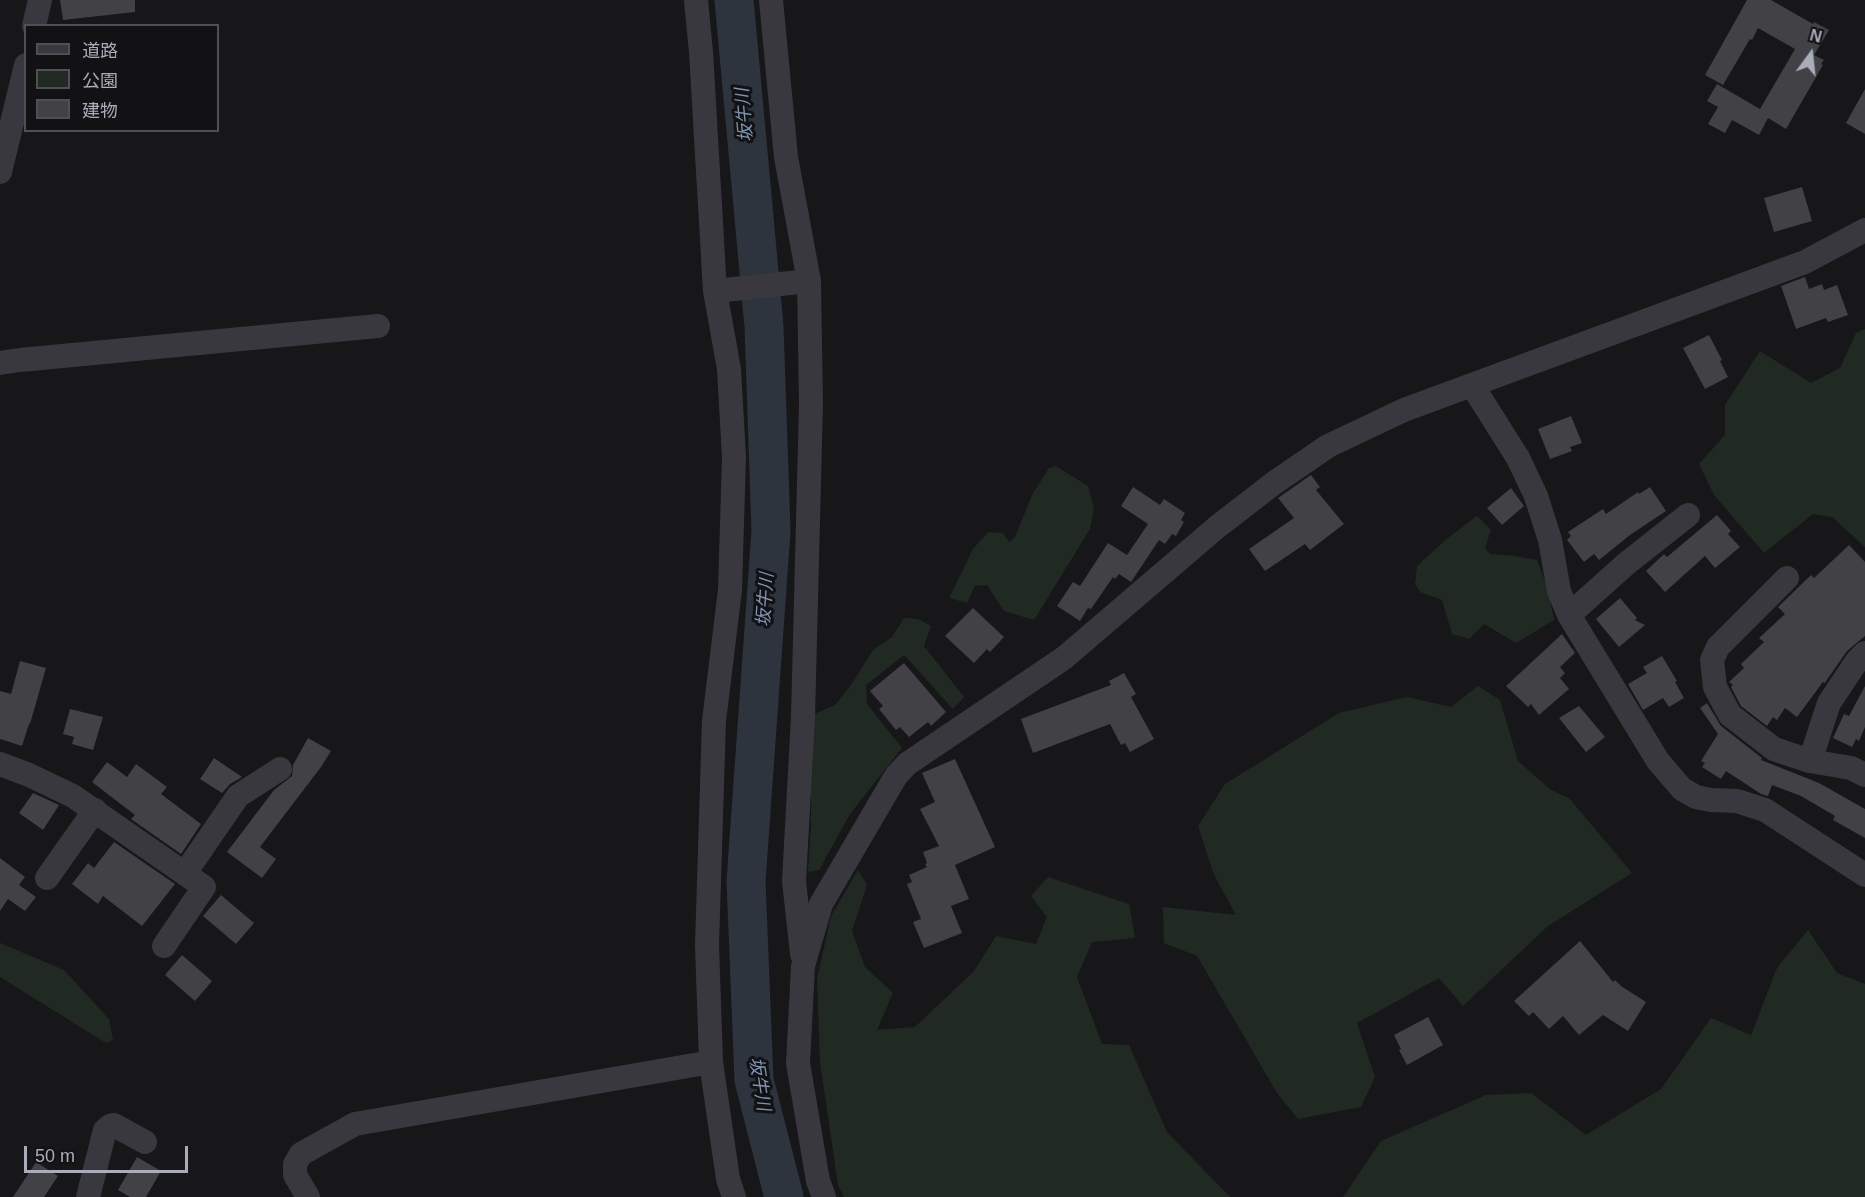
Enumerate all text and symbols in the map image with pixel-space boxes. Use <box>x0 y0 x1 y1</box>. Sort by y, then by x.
legend <box>24 24 219 132</box>
north arrow <box>1781 24 1841 84</box>
text: N <box>1808 26 1824 46</box>
text: 道路 <box>82 41 118 61</box>
text: 公園 <box>82 71 118 91</box>
water label: 坂牛川 <box>732 87 758 143</box>
text: 建物 <box>82 101 118 121</box>
water label: 坂牛川 <box>753 572 779 628</box>
water label: 坂牛川 <box>744 1056 774 1112</box>
scale bar <box>27 1134 190 1172</box>
text: 50 m <box>35 1146 75 1166</box>

